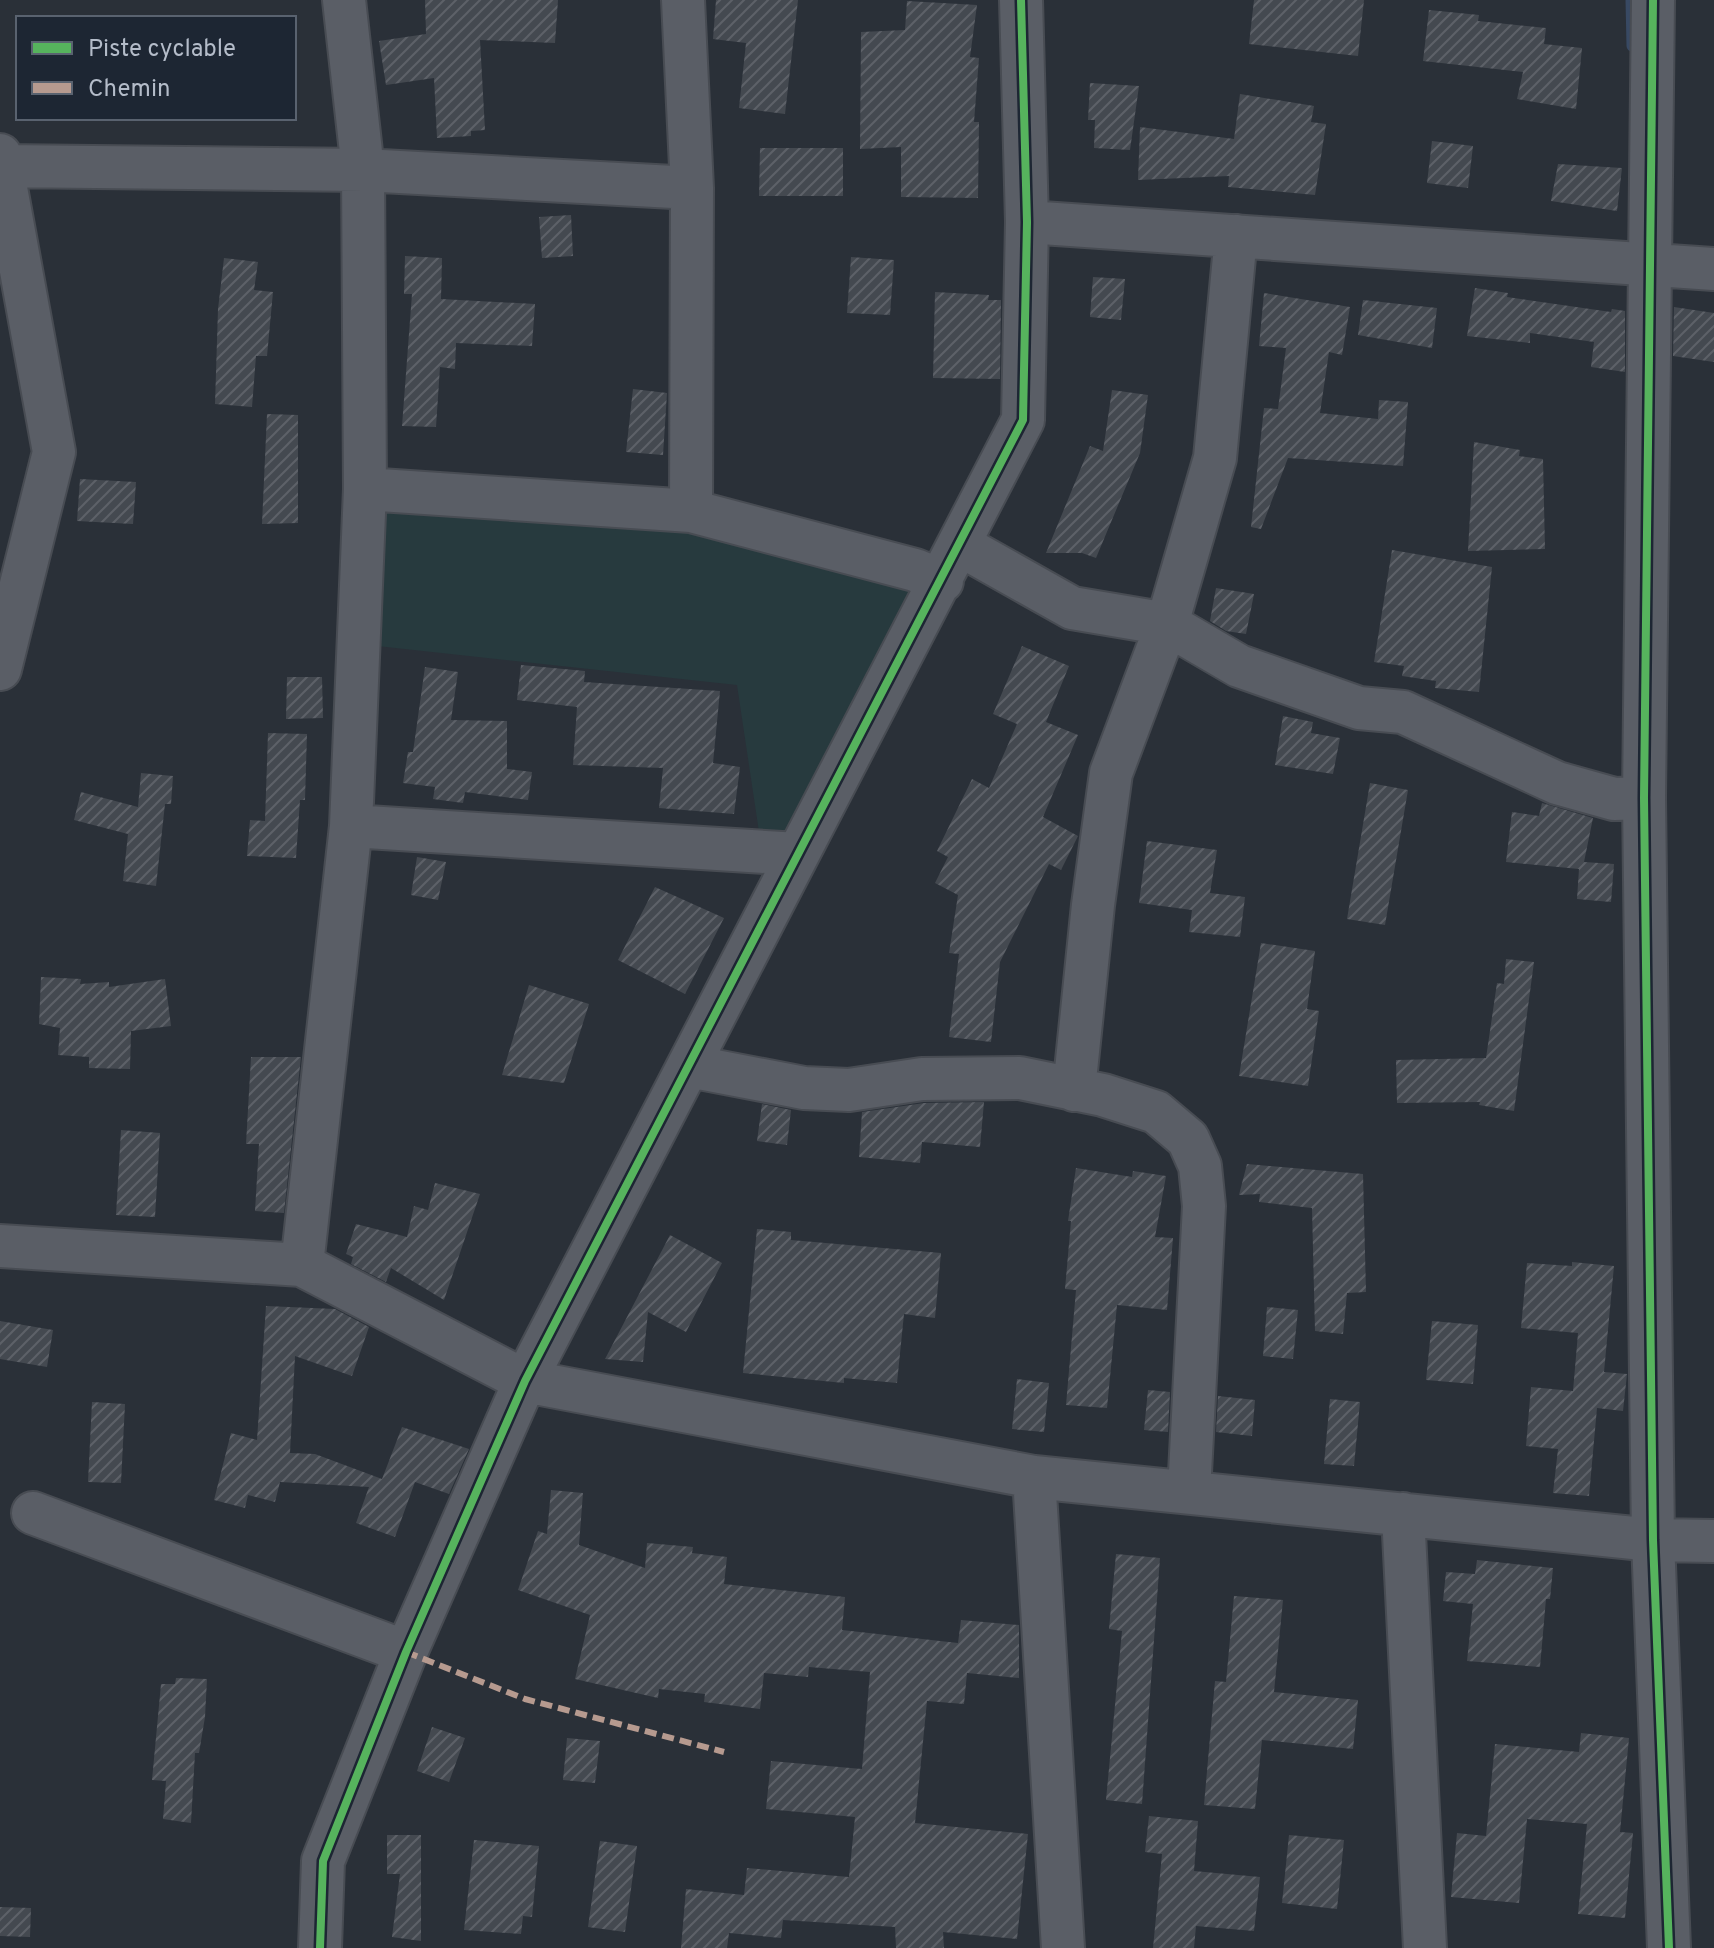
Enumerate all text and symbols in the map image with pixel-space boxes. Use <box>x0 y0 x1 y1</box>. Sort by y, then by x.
legend <box>16 16 296 120</box>
text: Piste cyclable <box>88 35 236 65</box>
text: Chemin <box>88 75 171 105</box>

